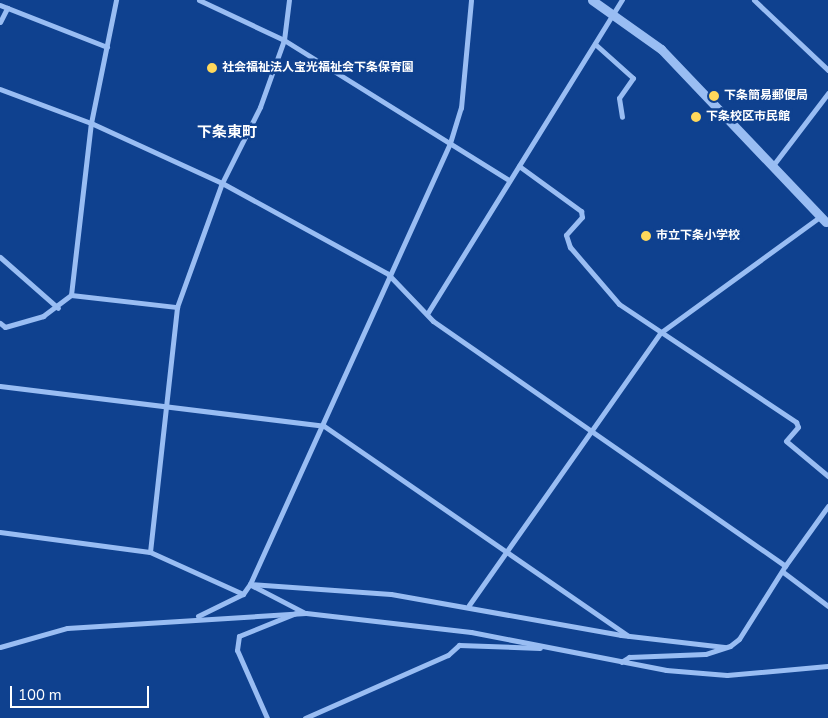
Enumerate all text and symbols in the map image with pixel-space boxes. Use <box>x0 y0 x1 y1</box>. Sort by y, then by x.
place label: 社会福祉法人宝光福祉会下条保育園 <box>222 61 414 75</box>
marker: 社会福祉法人宝光福祉会下条保育園 <box>206 62 218 74</box>
place label: 下条簡易郵便局 <box>724 89 808 103</box>
marker: 下条簡易郵便局 <box>708 90 720 102</box>
place label: 下条校区市民館 <box>706 110 790 124</box>
marker: 下条校区市民館 <box>690 111 702 123</box>
district label: 下条東町 <box>197 124 257 142</box>
place label: 市立下条小学校 <box>656 229 740 243</box>
marker: 市立下条小学校 <box>640 230 652 242</box>
scale bar <box>12 676 151 708</box>
text: 100 m <box>18 685 62 705</box>

